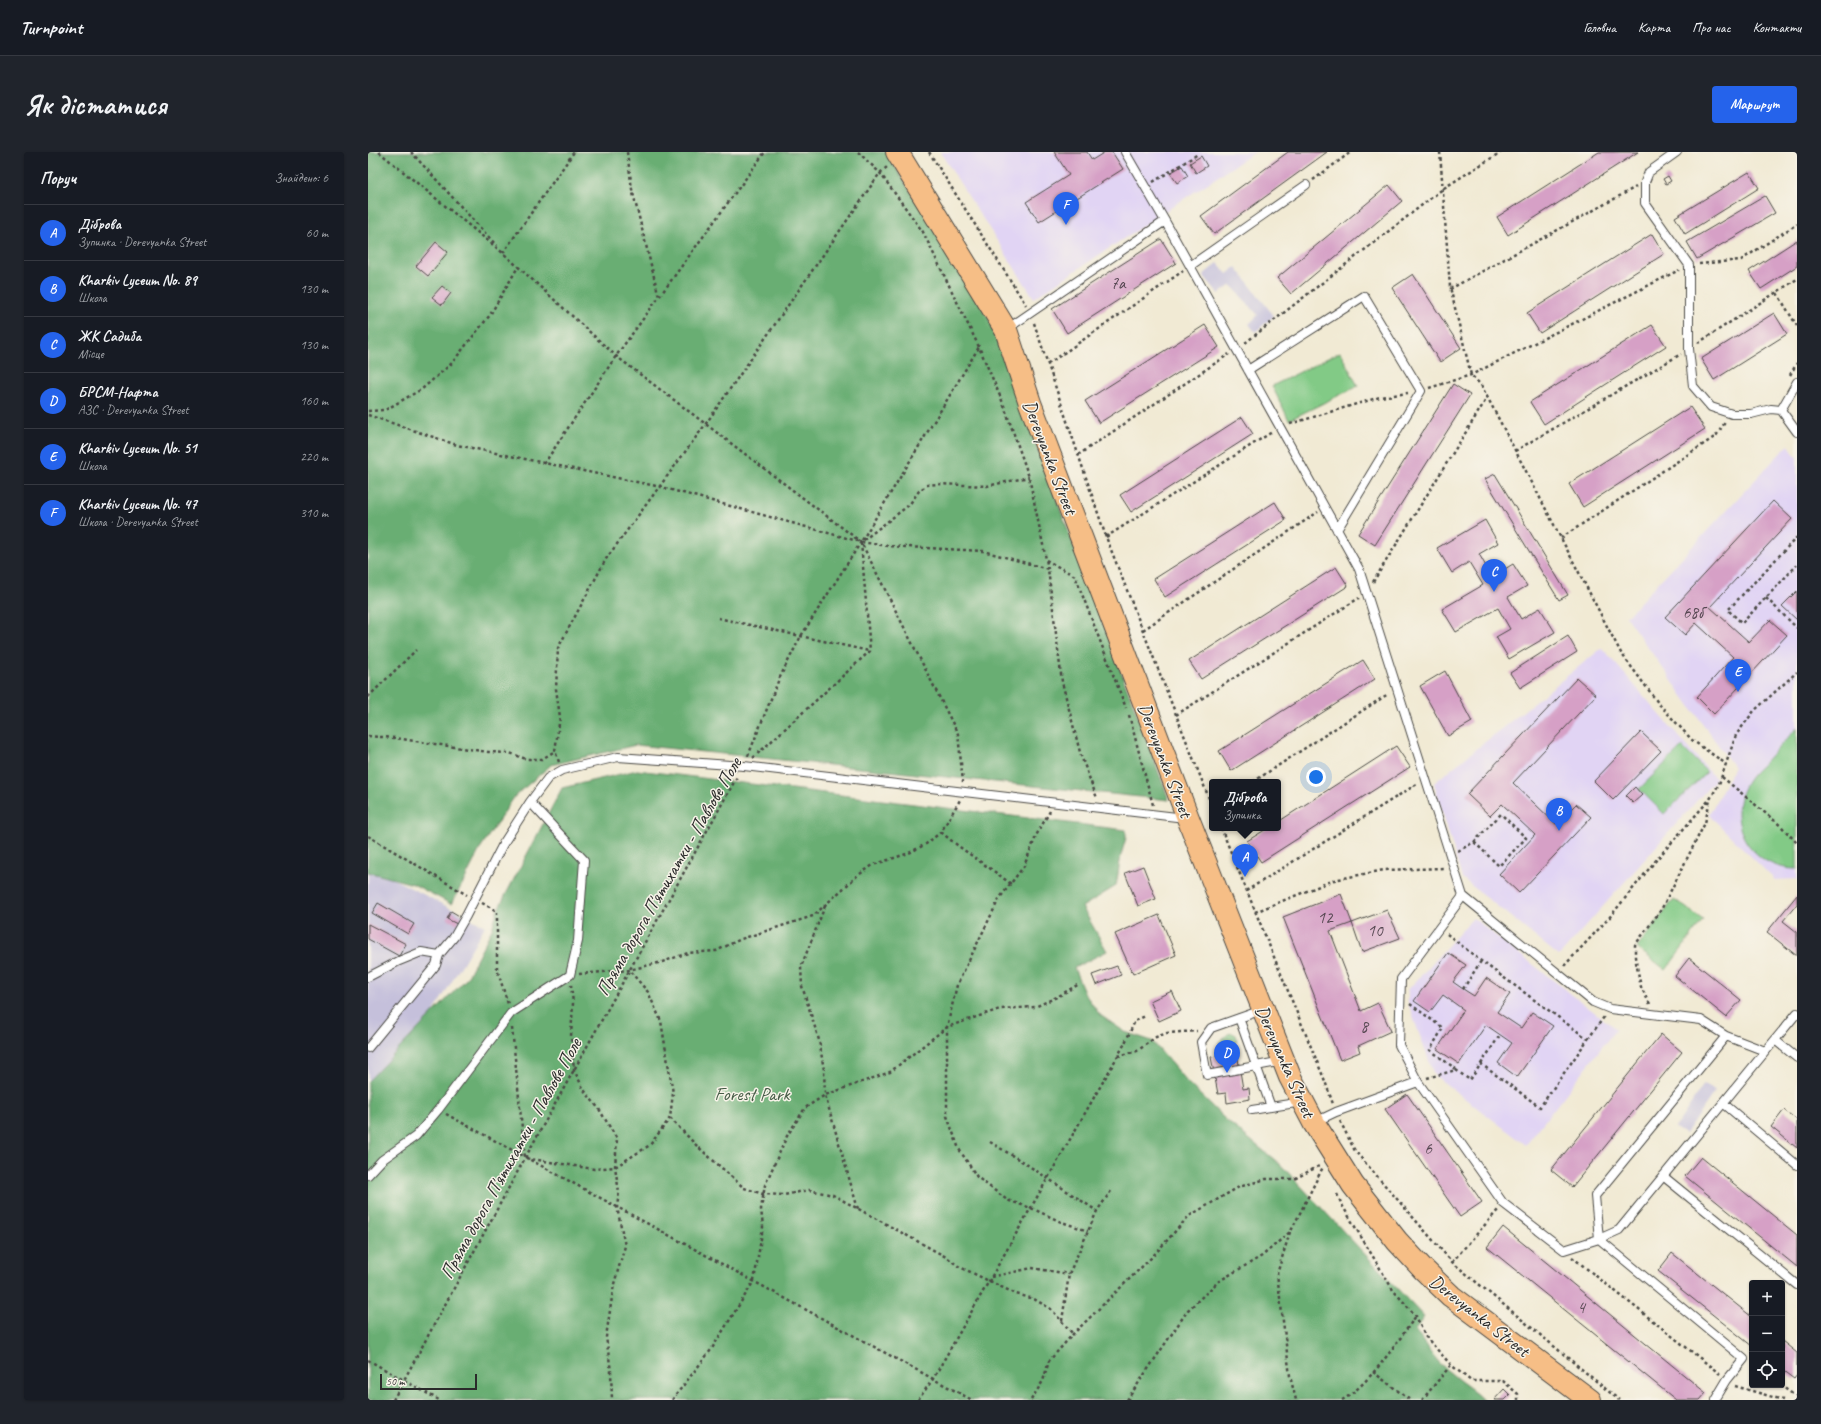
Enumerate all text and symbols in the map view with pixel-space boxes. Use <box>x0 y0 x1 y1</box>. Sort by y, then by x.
text: Turnpoint <box>20 16 82 40</box>
text: Головна <box>1583 19 1616 36</box>
text: Карта <box>1638 19 1670 36</box>
text: Про нас <box>1692 19 1731 36</box>
text: Контакти <box>1753 19 1801 36</box>
button: Маршрут <box>1712 86 1797 123</box>
text: Як дістатися <box>24 87 167 122</box>
text: Поруч <box>40 168 76 189</box>
text: Знайдено: 6 <box>274 170 328 186</box>
pin: F <box>1053 192 1079 225</box>
text: Діброва <box>78 215 121 234</box>
text: A <box>50 225 56 241</box>
text: 60 m <box>306 225 328 241</box>
text: Зупинка · Derevyanka Street <box>78 234 206 250</box>
text: Kharkiv Lyceum No. 89 <box>78 271 197 290</box>
house number: 7а <box>1110 273 1127 294</box>
text: B <box>50 281 56 297</box>
text: 130 m <box>300 281 328 297</box>
text: Школа <box>78 290 107 306</box>
text: ЖК Садиба <box>78 327 141 346</box>
text: C <box>50 337 56 353</box>
text: 130 m <box>300 337 328 353</box>
text: Місце <box>78 346 104 362</box>
text: БРСМ-Нафта <box>78 383 158 402</box>
text: D <box>49 393 57 409</box>
text: 160 m <box>300 393 328 409</box>
street label: Derevyanka Street <box>1017 397 1083 519</box>
text: АЗС · Derevyanka Street <box>78 402 189 418</box>
text: Kharkiv Lyceum No. 51 <box>78 439 197 458</box>
text: E <box>50 449 56 465</box>
text: 220 m <box>300 449 328 465</box>
text: Школа <box>78 458 107 474</box>
text: Kharkiv Lyceum No. 47 <box>78 495 197 514</box>
text: F <box>50 505 56 521</box>
text: 310 m <box>300 505 328 521</box>
text: Школа · Derevyanka Street <box>78 514 198 530</box>
pin: C <box>1481 559 1507 592</box>
house number: 68б <box>1683 602 1708 623</box>
pin: E <box>1725 659 1751 692</box>
street label: Derevyanka Street <box>1132 700 1198 822</box>
street label: Пряма дорога П'ятихатки - Павлове Поле <box>591 751 748 1000</box>
your location <box>1306 767 1326 787</box>
popup <box>1209 779 1281 831</box>
text: Діброва <box>1223 788 1267 807</box>
pin: B <box>1546 798 1572 831</box>
text: Зупинка <box>1223 807 1261 823</box>
pin: A <box>1232 844 1258 877</box>
house number: 12 <box>1317 907 1334 928</box>
house number: 10 <box>1367 920 1384 941</box>
street label: Derevyanka Street <box>1250 1002 1321 1123</box>
house number: 8 <box>1360 1016 1370 1037</box>
street label: Пряма дорога П'ятихатки - Павлове Поле <box>435 1032 588 1283</box>
pin: D <box>1214 1040 1240 1073</box>
park label: Forest Park <box>715 1082 791 1106</box>
house number: 6 <box>1424 1138 1433 1159</box>
street label: Derevyanka Street <box>1425 1269 1536 1363</box>
map controls <box>1749 1280 1785 1388</box>
button: + <box>1749 1280 1785 1316</box>
house number: 4 <box>1577 1297 1587 1318</box>
button: − <box>1749 1316 1785 1352</box>
button: locate <box>1749 1352 1785 1388</box>
scale bar <box>380 1372 477 1391</box>
text: 50 m <box>386 1374 405 1388</box>

